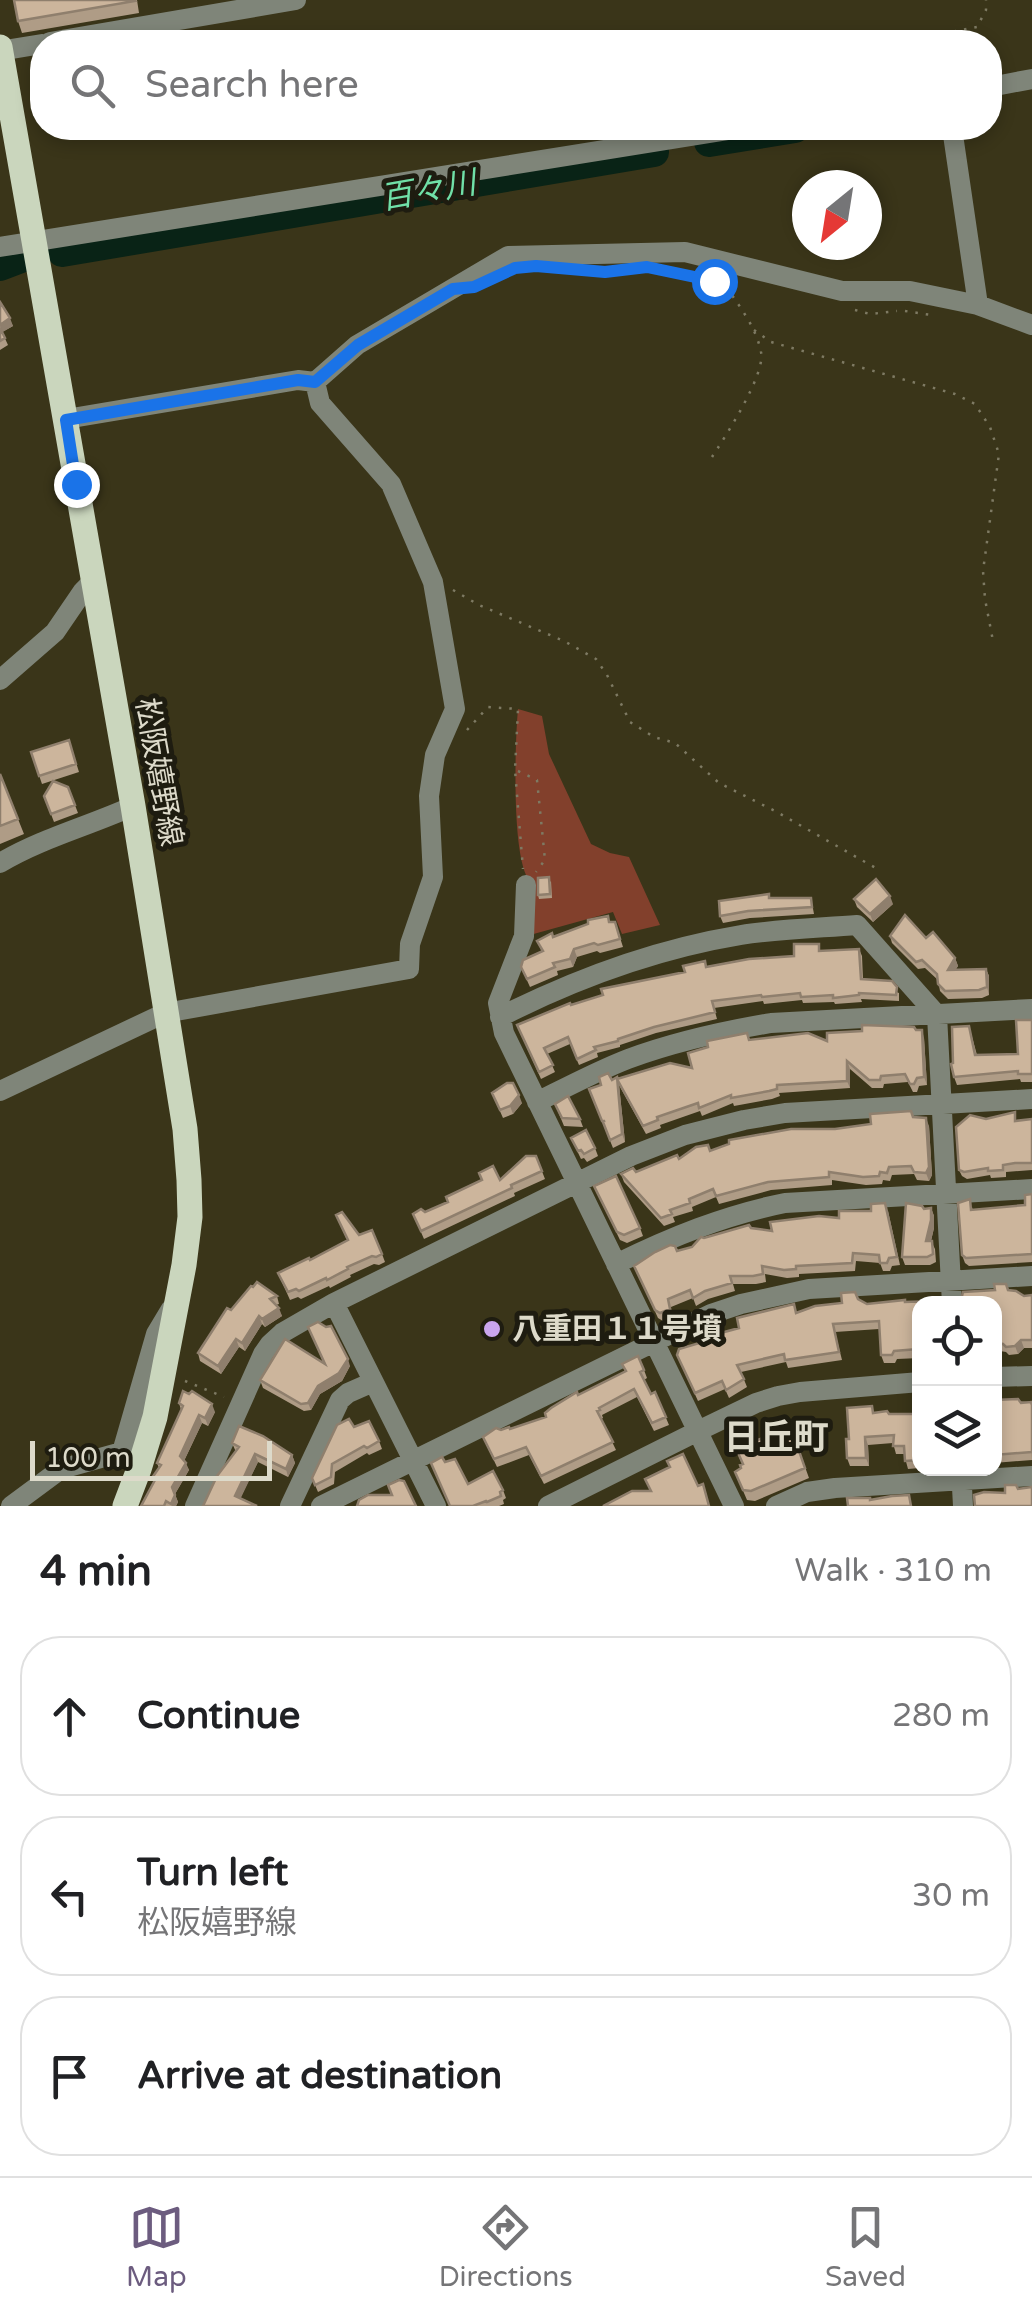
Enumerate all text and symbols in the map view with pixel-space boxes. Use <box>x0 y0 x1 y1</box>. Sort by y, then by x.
search box <box>30 30 1002 140</box>
icon: search <box>65 58 120 113</box>
text: Search here <box>145 62 359 108</box>
water label: 百々川 <box>378 163 482 218</box>
north arrow <box>792 170 882 260</box>
route start <box>692 259 738 305</box>
route end <box>54 462 100 508</box>
street label: 松阪嬉野線 <box>127 695 190 849</box>
map controls <box>912 1296 1002 1476</box>
button: locate <box>912 1296 1002 1386</box>
place label: 八重田１１号墳 <box>512 1311 722 1348</box>
marker: 八重田１１号墳 <box>481 1318 503 1340</box>
button: layers <box>912 1386 1002 1476</box>
district label: 日丘町 <box>723 1417 829 1459</box>
scale bar <box>30 1436 272 1480</box>
text: 100 m <box>45 1441 131 1475</box>
text: 4 min <box>40 1546 152 1597</box>
text: Walk · 310 m <box>795 1552 992 1590</box>
icon: ahead <box>42 1689 97 1744</box>
text: Continue <box>137 1693 300 1739</box>
text: 280 m <box>892 1697 990 1735</box>
text: Turn left <box>137 1850 288 1896</box>
icon: left <box>42 1869 97 1924</box>
text: 30 m <box>912 1877 990 1915</box>
text: 松阪嬉野線 <box>137 1904 297 1942</box>
icon: arrive <box>42 2049 97 2104</box>
text: Arrive at destination <box>137 2053 502 2099</box>
tab: Map <box>126 2200 187 2294</box>
tab: Directions <box>439 2200 573 2294</box>
tab: Saved <box>825 2200 906 2294</box>

